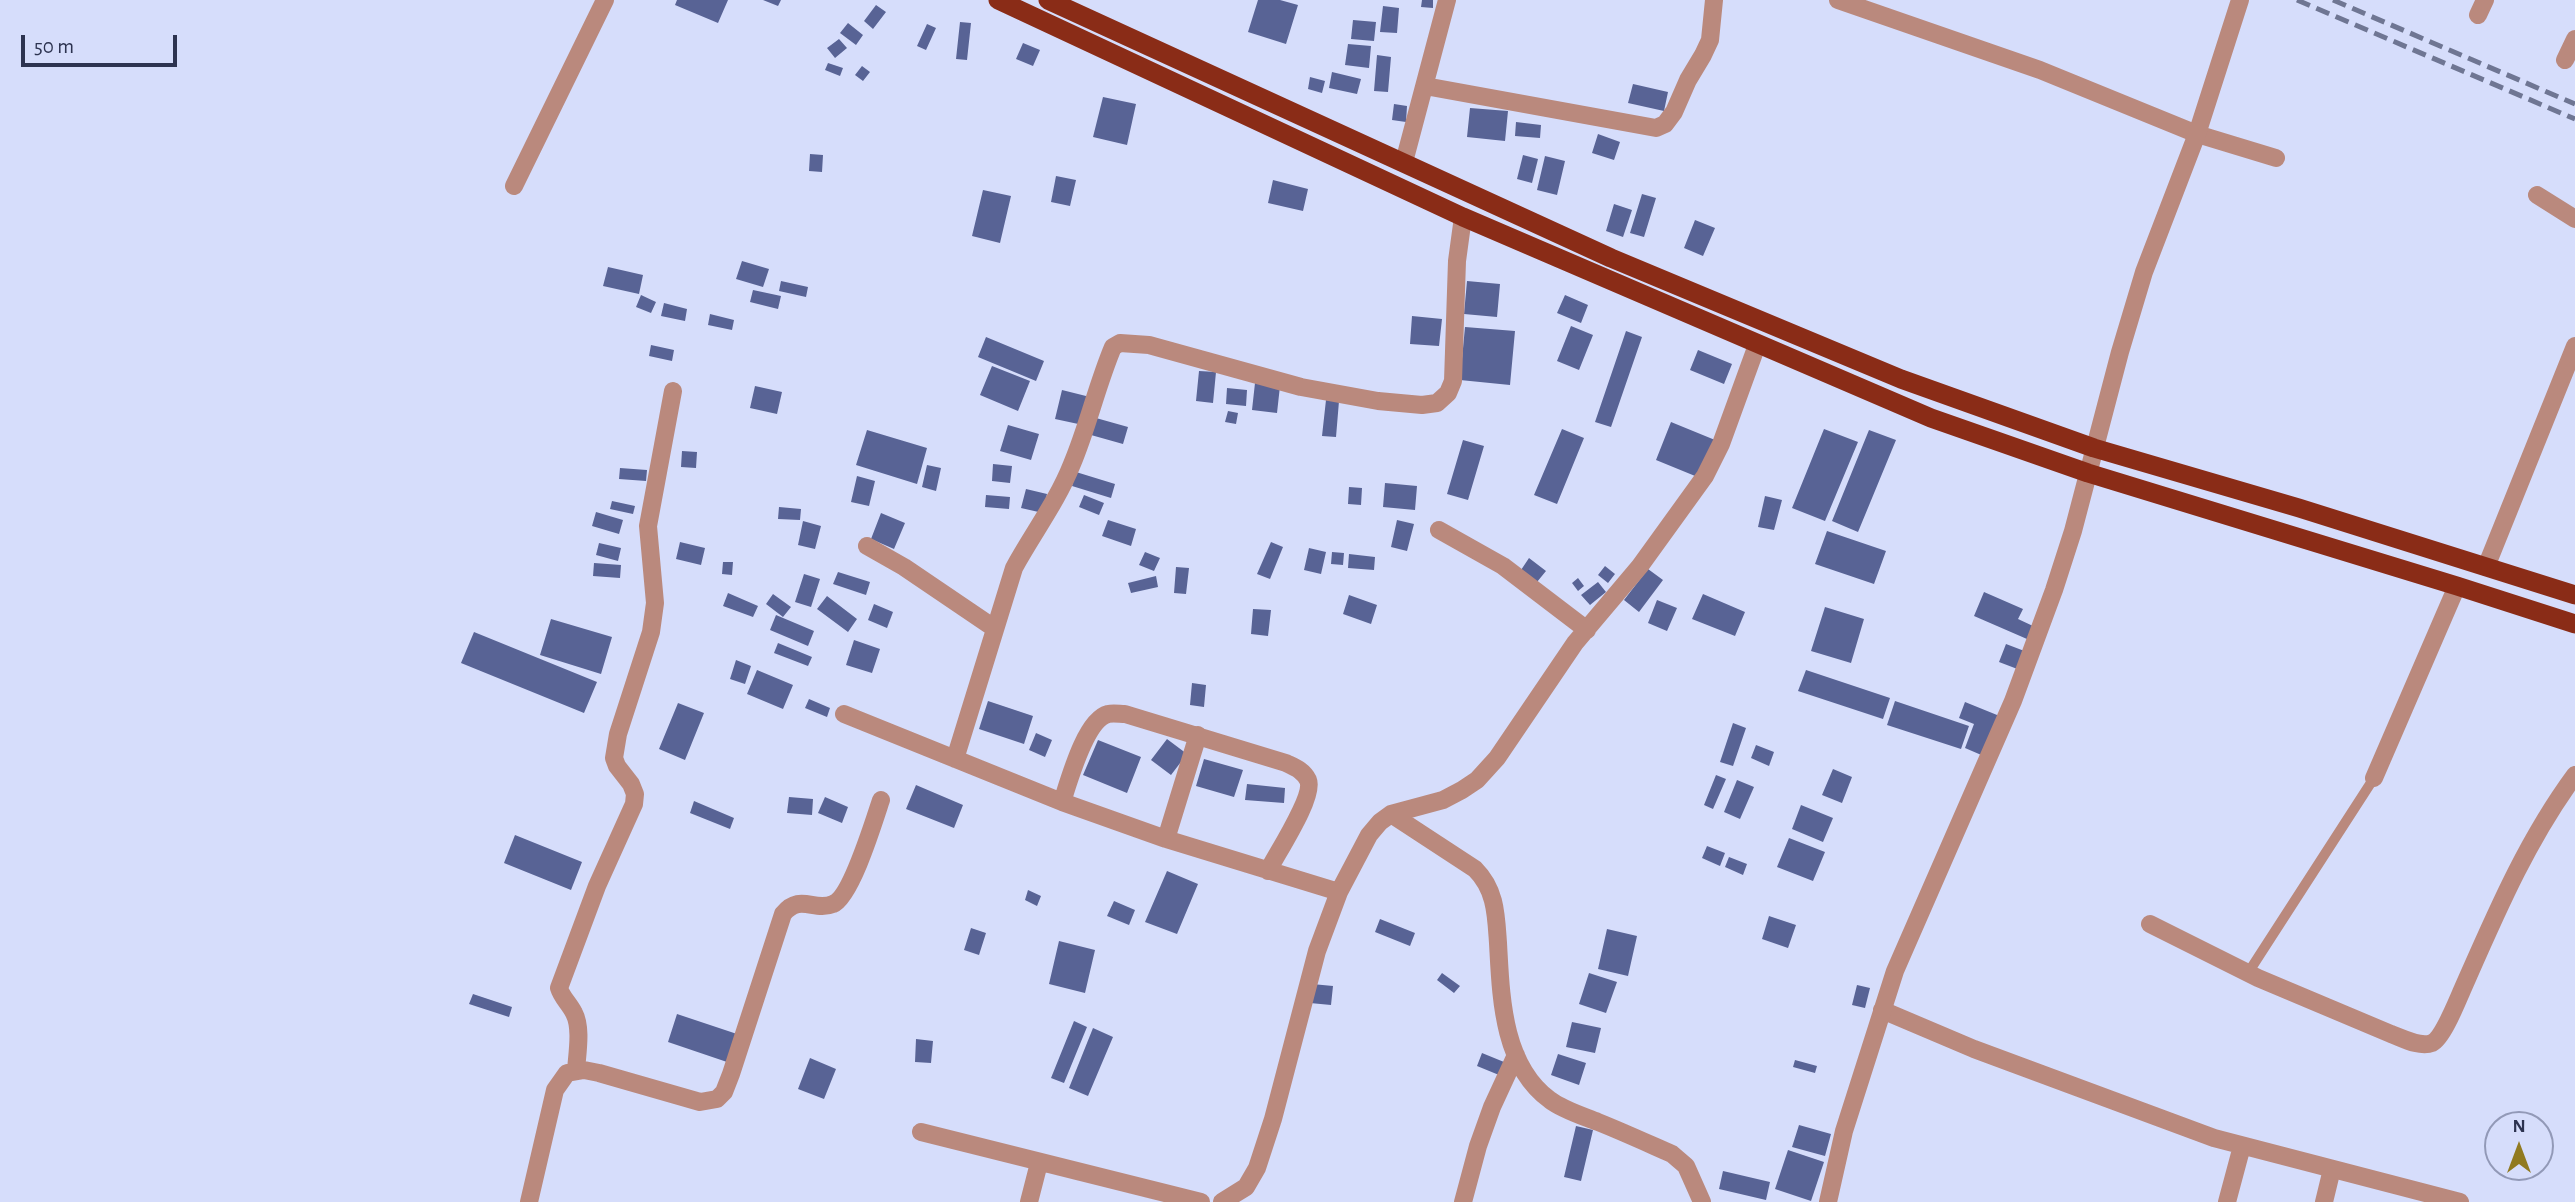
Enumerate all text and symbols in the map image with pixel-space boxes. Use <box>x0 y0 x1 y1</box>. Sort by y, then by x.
scale bar <box>24 21 180 65</box>
text: 50 m <box>34 36 74 57</box>
north arrow <box>2484 1111 2554 1181</box>
text: N <box>2512 1117 2526 1136</box>

